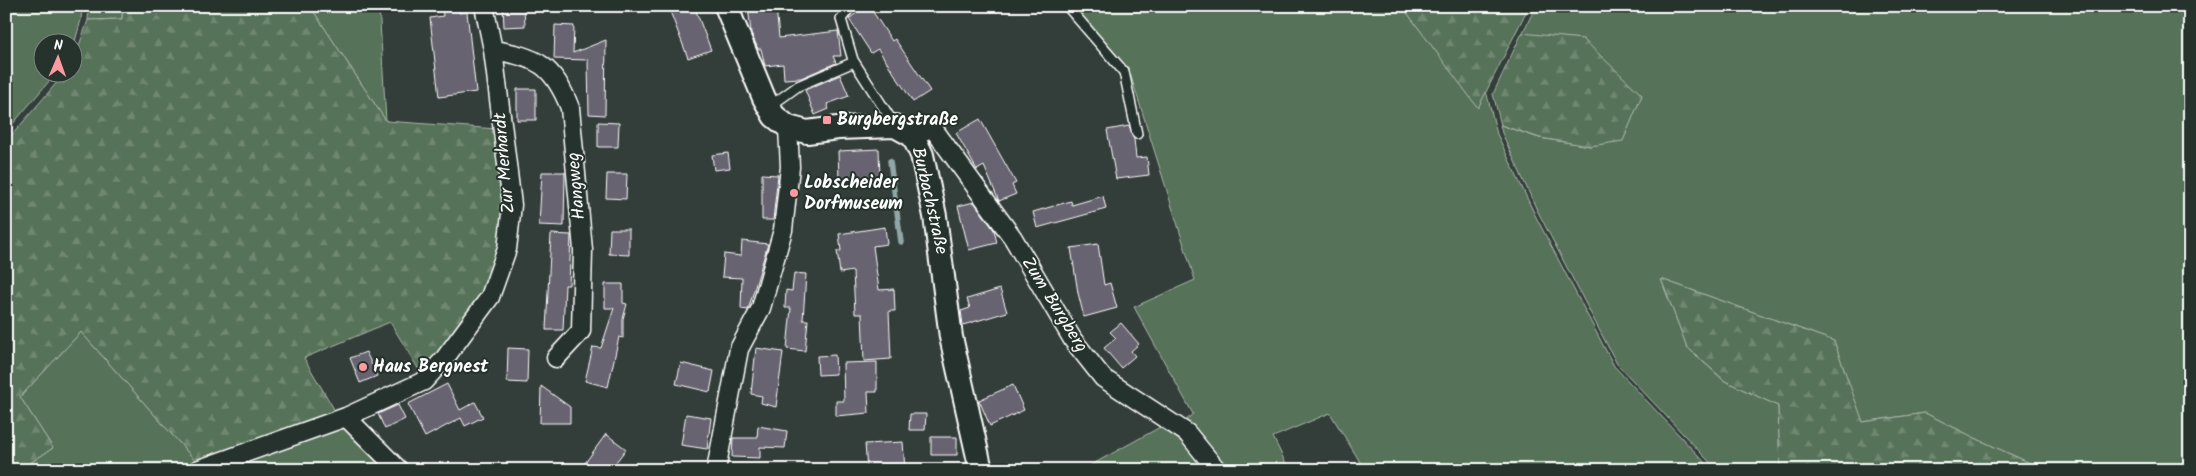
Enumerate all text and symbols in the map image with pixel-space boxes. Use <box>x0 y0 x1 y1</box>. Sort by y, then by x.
north arrow <box>32 32 82 82</box>
text: N <box>54 35 63 57</box>
place label: Burgbergstraße <box>837 106 958 135</box>
street label: Zur Merhardt <box>486 110 524 215</box>
marker: Burgbergstraße <box>821 114 833 126</box>
street label: Burbachstraße <box>903 144 955 258</box>
street label: Hangweg <box>560 151 594 221</box>
place label: Lobscheider Dorfmuseum <box>804 169 903 219</box>
marker: Lobscheider Dorfmuseum <box>788 187 800 199</box>
street label: Zum Burgberg <box>1013 251 1095 359</box>
place label: Haus Bergnest <box>373 353 489 382</box>
marker: Haus Bergnest <box>357 361 369 373</box>

